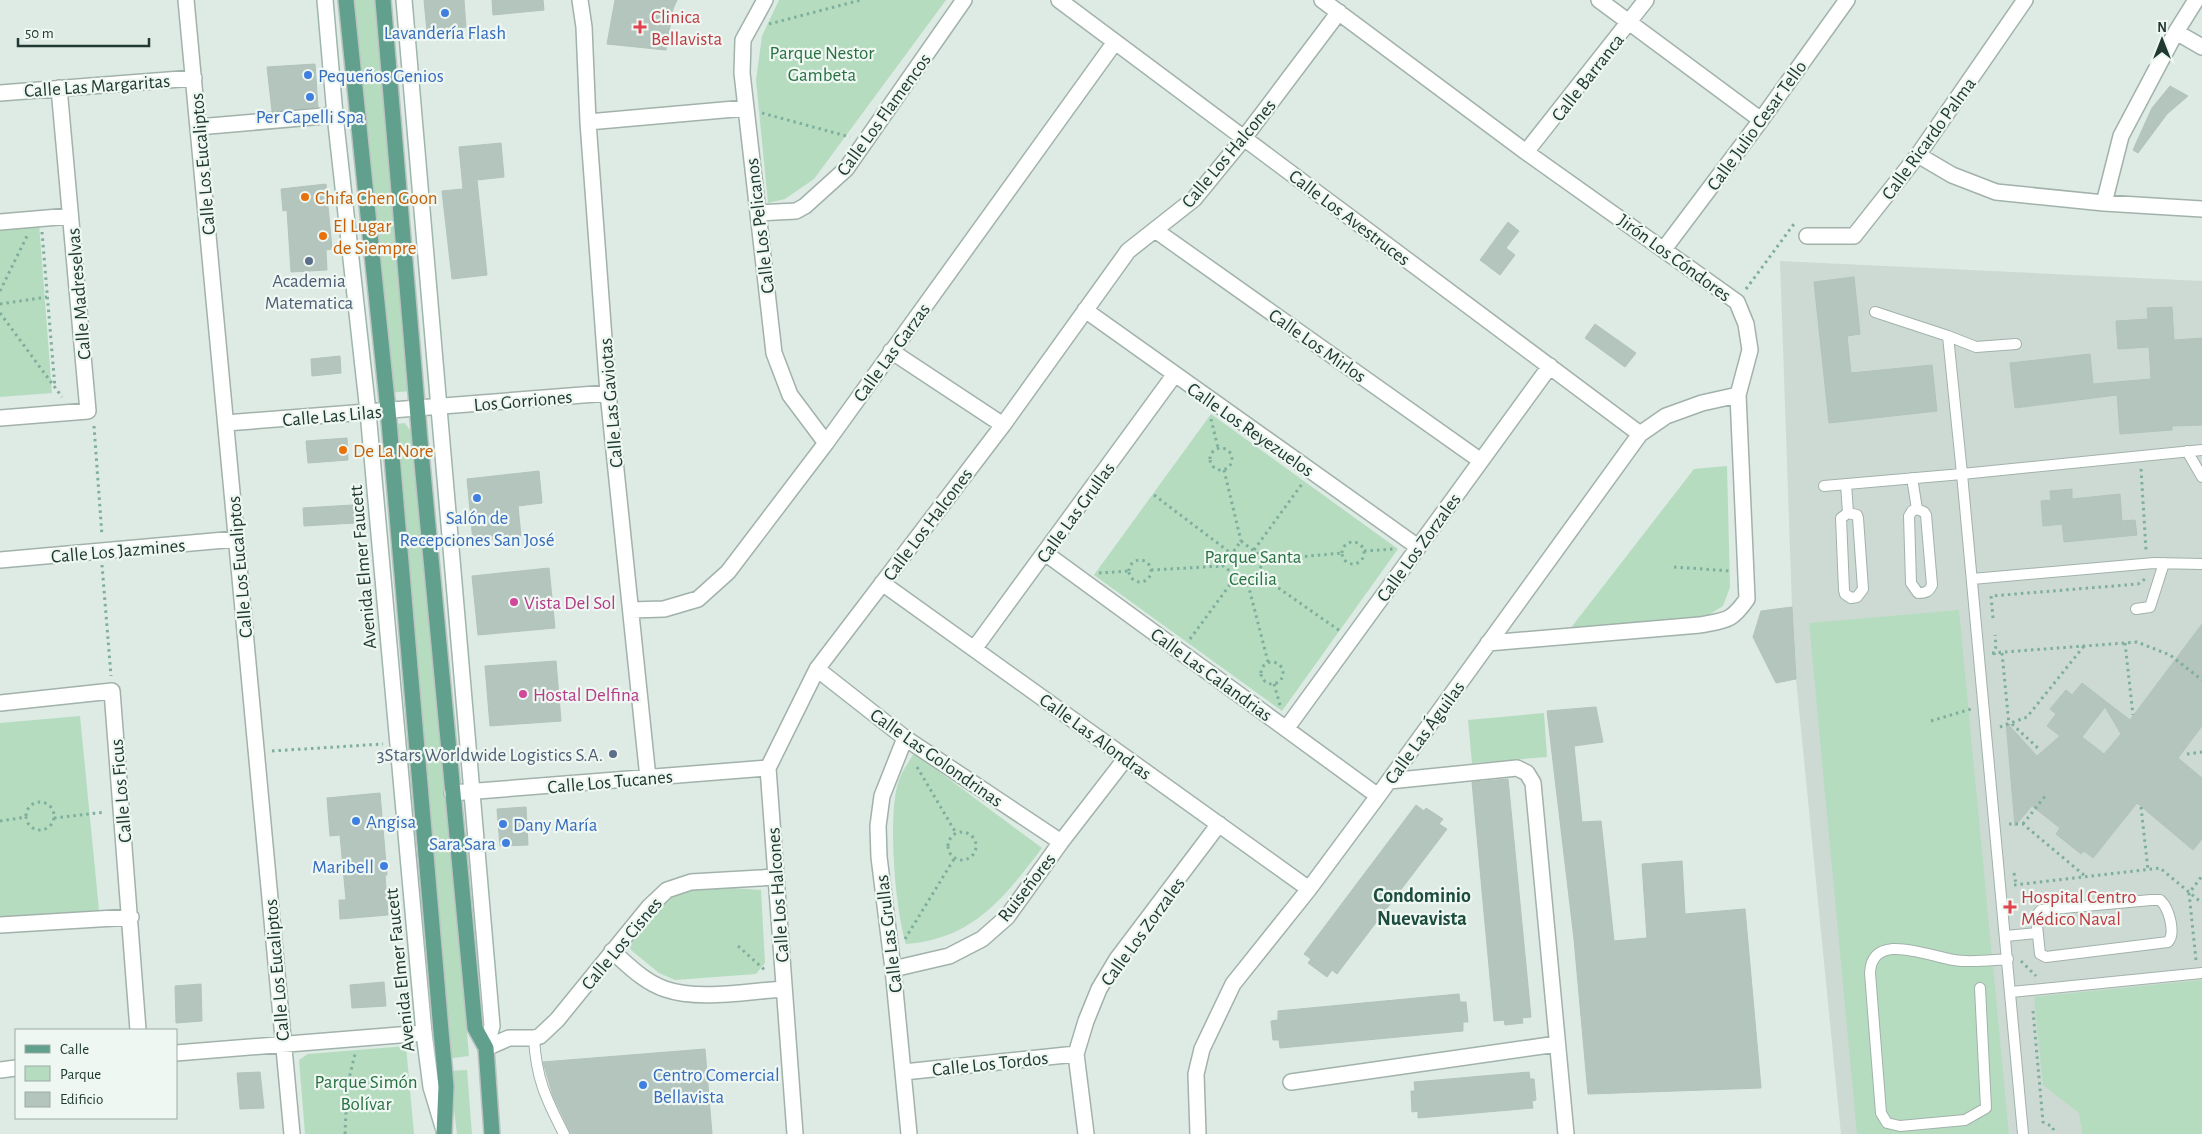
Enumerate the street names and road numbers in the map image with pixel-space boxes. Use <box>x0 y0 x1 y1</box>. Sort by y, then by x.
street label: Calle Barranca <box>1548 30 1628 125</box>
street label: Calle Los Flamencos <box>834 50 935 180</box>
street label: Calle Julio Cesar Tello <box>1704 57 1811 194</box>
street label: Calle Las Margaritas <box>23 72 171 101</box>
street label: Calle Ricardo Palma <box>1879 74 1980 204</box>
street label: Calle Los Eucaliptos <box>188 92 219 236</box>
street label: Calle Los Halcones <box>1178 96 1280 212</box>
street label: Calle Los Pelicanos <box>743 157 778 295</box>
street label: Calle Los Avestruces <box>1285 167 1413 270</box>
street label: Jirón Los Cóndores <box>1614 211 1734 306</box>
street label: Calle Madreselvas <box>64 227 95 361</box>
street label: Calle Las Garzas <box>850 300 934 406</box>
street label: Calle Los Mirlos <box>1265 306 1369 387</box>
street label: Calle Las Gaviotas <box>596 337 627 469</box>
street label: Calle Los Reyezuelos <box>1183 380 1317 481</box>
street label: Los Gorriones <box>473 388 573 415</box>
street label: Calle Las Lilas <box>282 403 383 430</box>
street label: Calle Las Grullas <box>1034 459 1119 567</box>
street label: Calle Los Halcones <box>880 465 976 585</box>
street label: Avenida Elmer Faucett <box>347 484 380 650</box>
street label: Calle Los Zorzales <box>1374 490 1465 606</box>
street label: Calle Los Eucaliptos <box>225 495 256 639</box>
street label: Calle Los Jazmines <box>50 536 186 567</box>
street label: Calle Las Calandrias <box>1147 625 1275 725</box>
street label: Calle Las Águilas <box>1380 677 1469 788</box>
street label: Calle Las Alondras <box>1036 690 1155 784</box>
street label: Calle Las Golondrinas <box>866 705 1006 811</box>
street label: Calle Los Ficus <box>108 738 135 843</box>
street label: Calle Los Tucanes <box>547 768 674 797</box>
street label: Calle Los Halcones <box>764 827 793 963</box>
street label: Ruiseñores <box>995 850 1060 926</box>
street label: Calle Las Grullas <box>873 874 906 994</box>
street label: Calle Los Zorzales <box>1098 874 1189 990</box>
street label: Avenida Elmer Faucett <box>382 887 419 1053</box>
street label: Calle Los Cisnes <box>578 894 666 994</box>
street label: Calle Los Eucaliptos <box>262 898 293 1042</box>
street label: Calle Los Tordos <box>931 1049 1049 1080</box>

